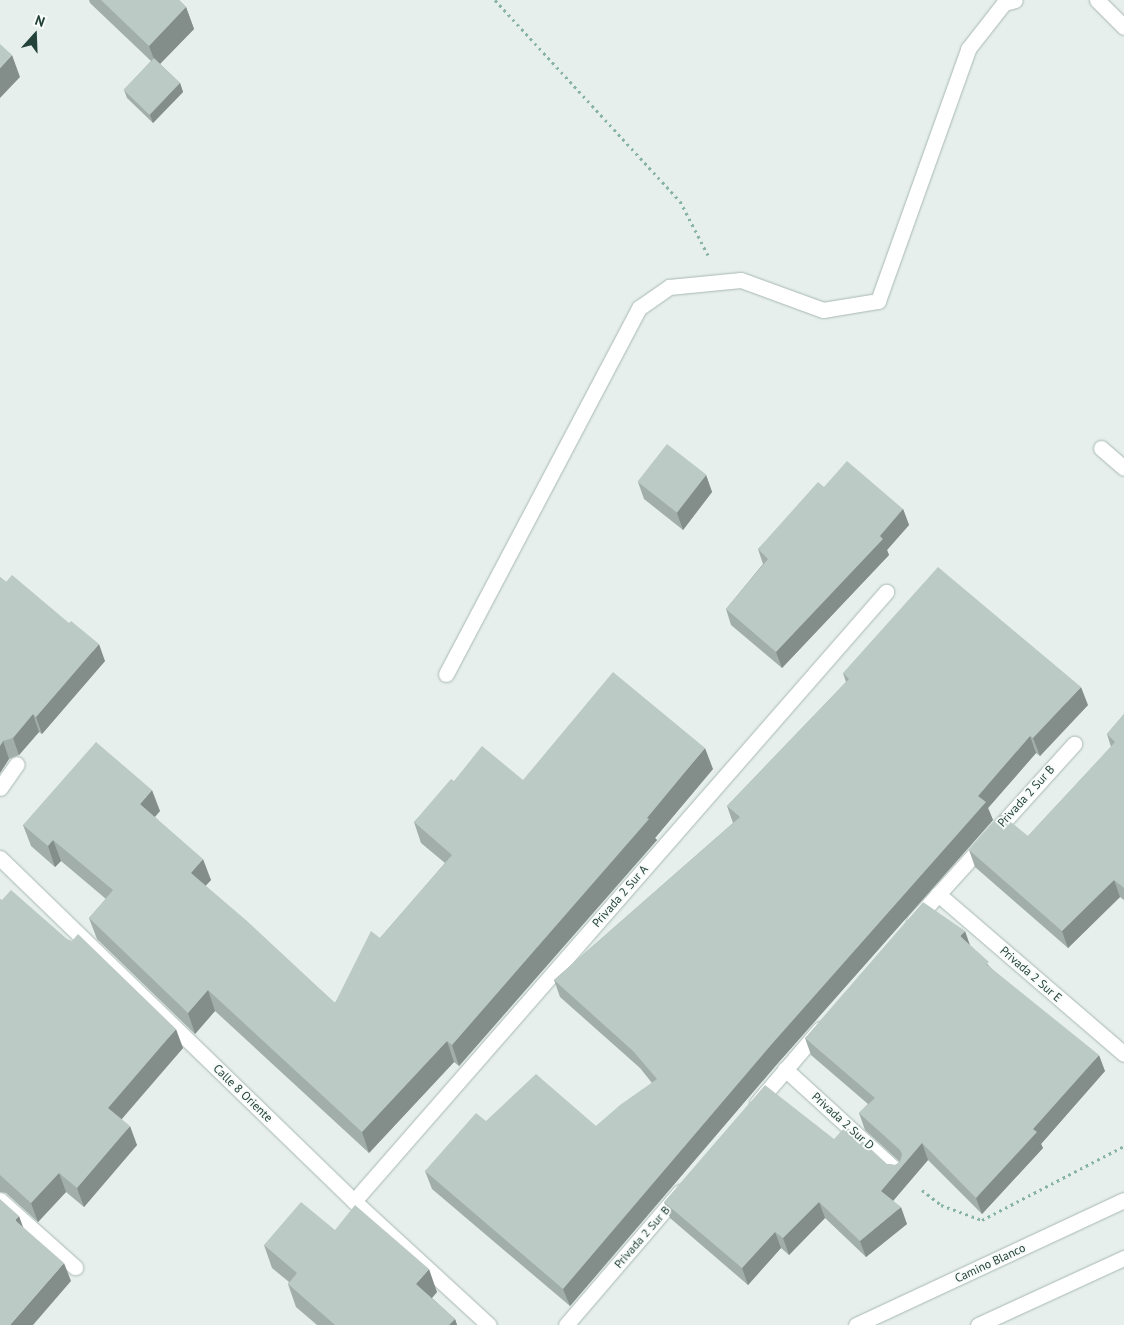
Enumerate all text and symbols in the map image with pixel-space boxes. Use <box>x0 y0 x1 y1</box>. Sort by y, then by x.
north arrow <box>10 10 60 60</box>
text: N <box>33 11 48 31</box>
street label: Privada 2 Sur B <box>995 762 1057 830</box>
street label: Privada 2 Sur A <box>589 862 651 930</box>
street label: Privada 2 Sur E <box>997 943 1065 1005</box>
street label: Calle 8 Oriente <box>210 1061 276 1125</box>
street label: Privada 2 Sur D <box>809 1089 877 1153</box>
street label: Privada 2 Sur B <box>611 1203 673 1271</box>
street label: Camino Blanco <box>952 1240 1028 1286</box>

